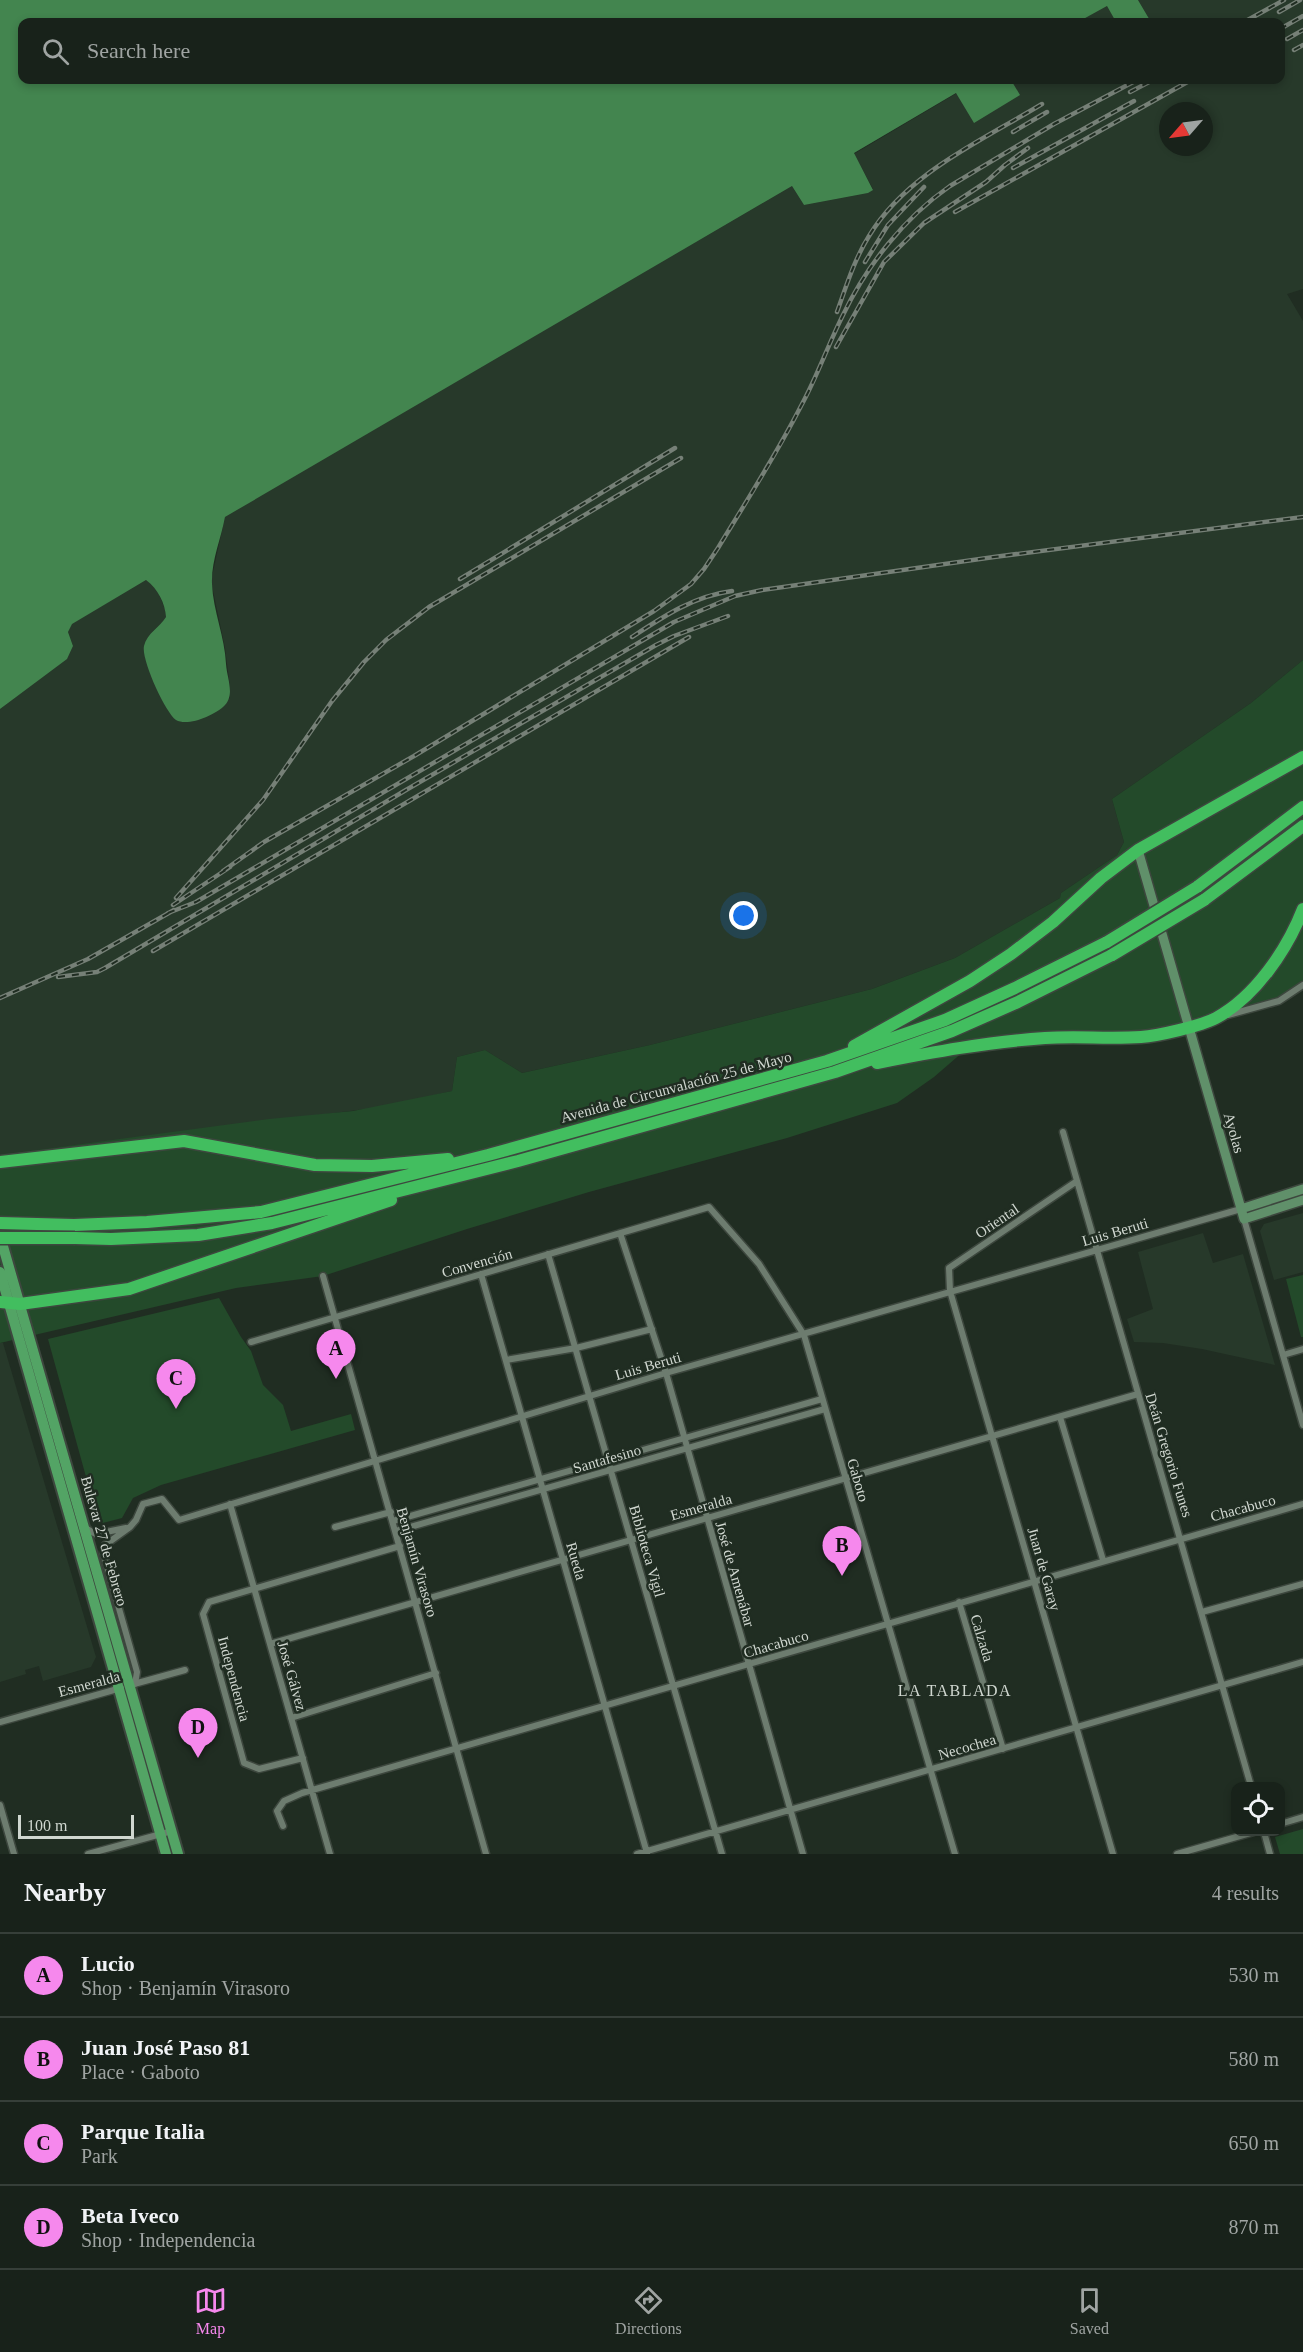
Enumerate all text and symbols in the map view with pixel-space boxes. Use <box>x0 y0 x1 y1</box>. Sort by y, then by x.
search box <box>18 18 1285 84</box>
icon: search <box>39 35 72 68</box>
text: Search here <box>87 38 190 63</box>
north arrow <box>1159 102 1213 156</box>
your location <box>729 901 758 930</box>
street label: Avenida de Circunvalación 25 de Mayo <box>559 1048 793 1126</box>
street label: Ayolas <box>1221 1111 1247 1155</box>
street label: Oriental <box>972 1201 1022 1241</box>
street label: Luis Beruti <box>1080 1215 1150 1249</box>
street label: Convención <box>440 1245 515 1281</box>
pin: A <box>316 1330 356 1379</box>
street label: Luis Beruti <box>613 1349 683 1383</box>
pin: C <box>156 1360 195 1409</box>
street label: Deán Gregorio Funes <box>1142 1391 1196 1519</box>
street label: Santafesino <box>571 1442 643 1476</box>
street label: Gaboto <box>844 1457 872 1503</box>
street label: Bulevar 27 de Febrero <box>78 1474 130 1608</box>
street label: Esmeralda <box>668 1490 734 1523</box>
street label: Chacabuco <box>1209 1492 1277 1524</box>
street label: Biblioteca Vigil <box>626 1503 668 1599</box>
street label: Benjamín Virasoro <box>394 1505 440 1619</box>
street label: José de Amenábar <box>712 1519 758 1629</box>
pin: B <box>822 1526 862 1576</box>
street label: Juan de Garay <box>1024 1526 1064 1613</box>
street label: Rueda <box>563 1540 589 1582</box>
street label: Calzada <box>967 1613 997 1664</box>
street label: Chacabuco <box>742 1627 810 1661</box>
street label: Independencia <box>215 1635 253 1724</box>
street label: José Gálvez <box>274 1639 310 1713</box>
street label: Esmeralda <box>56 1668 122 1700</box>
district label: LA TABLADA <box>898 1682 1012 1699</box>
pin: D <box>178 1708 218 1758</box>
street label: Necochea <box>936 1731 998 1763</box>
map controls <box>1231 1782 1285 1836</box>
button: locate <box>1231 1782 1285 1836</box>
scale bar <box>18 1812 134 1840</box>
text: 100 m <box>27 1817 67 1834</box>
text: Nearby <box>24 1878 106 1907</box>
text: 4 results <box>1212 1882 1279 1904</box>
text: Lucio <box>81 1951 135 1976</box>
text: A <box>36 1964 51 1986</box>
text: 530 m <box>1228 1964 1279 1986</box>
text: Shop · Benjamín Virasoro <box>81 1977 290 1999</box>
text: Juan José Paso 81 <box>81 2035 250 2060</box>
text: B <box>37 2048 50 2070</box>
text: 580 m <box>1228 2048 1279 2070</box>
text: Place · Gaboto <box>81 2061 200 2083</box>
text: Parque Italia <box>81 2119 205 2144</box>
text: C <box>36 2132 51 2154</box>
text: 650 m <box>1228 2132 1279 2154</box>
text: Park <box>81 2145 118 2167</box>
text: Beta Iveco <box>81 2203 179 2228</box>
text: D <box>36 2216 51 2238</box>
text: 870 m <box>1228 2216 1279 2238</box>
text: Shop · Independencia <box>81 2229 255 2251</box>
tab: Map <box>194 2284 227 2338</box>
tab: Directions <box>615 2284 682 2338</box>
tab: Saved <box>1070 2284 1109 2338</box>

